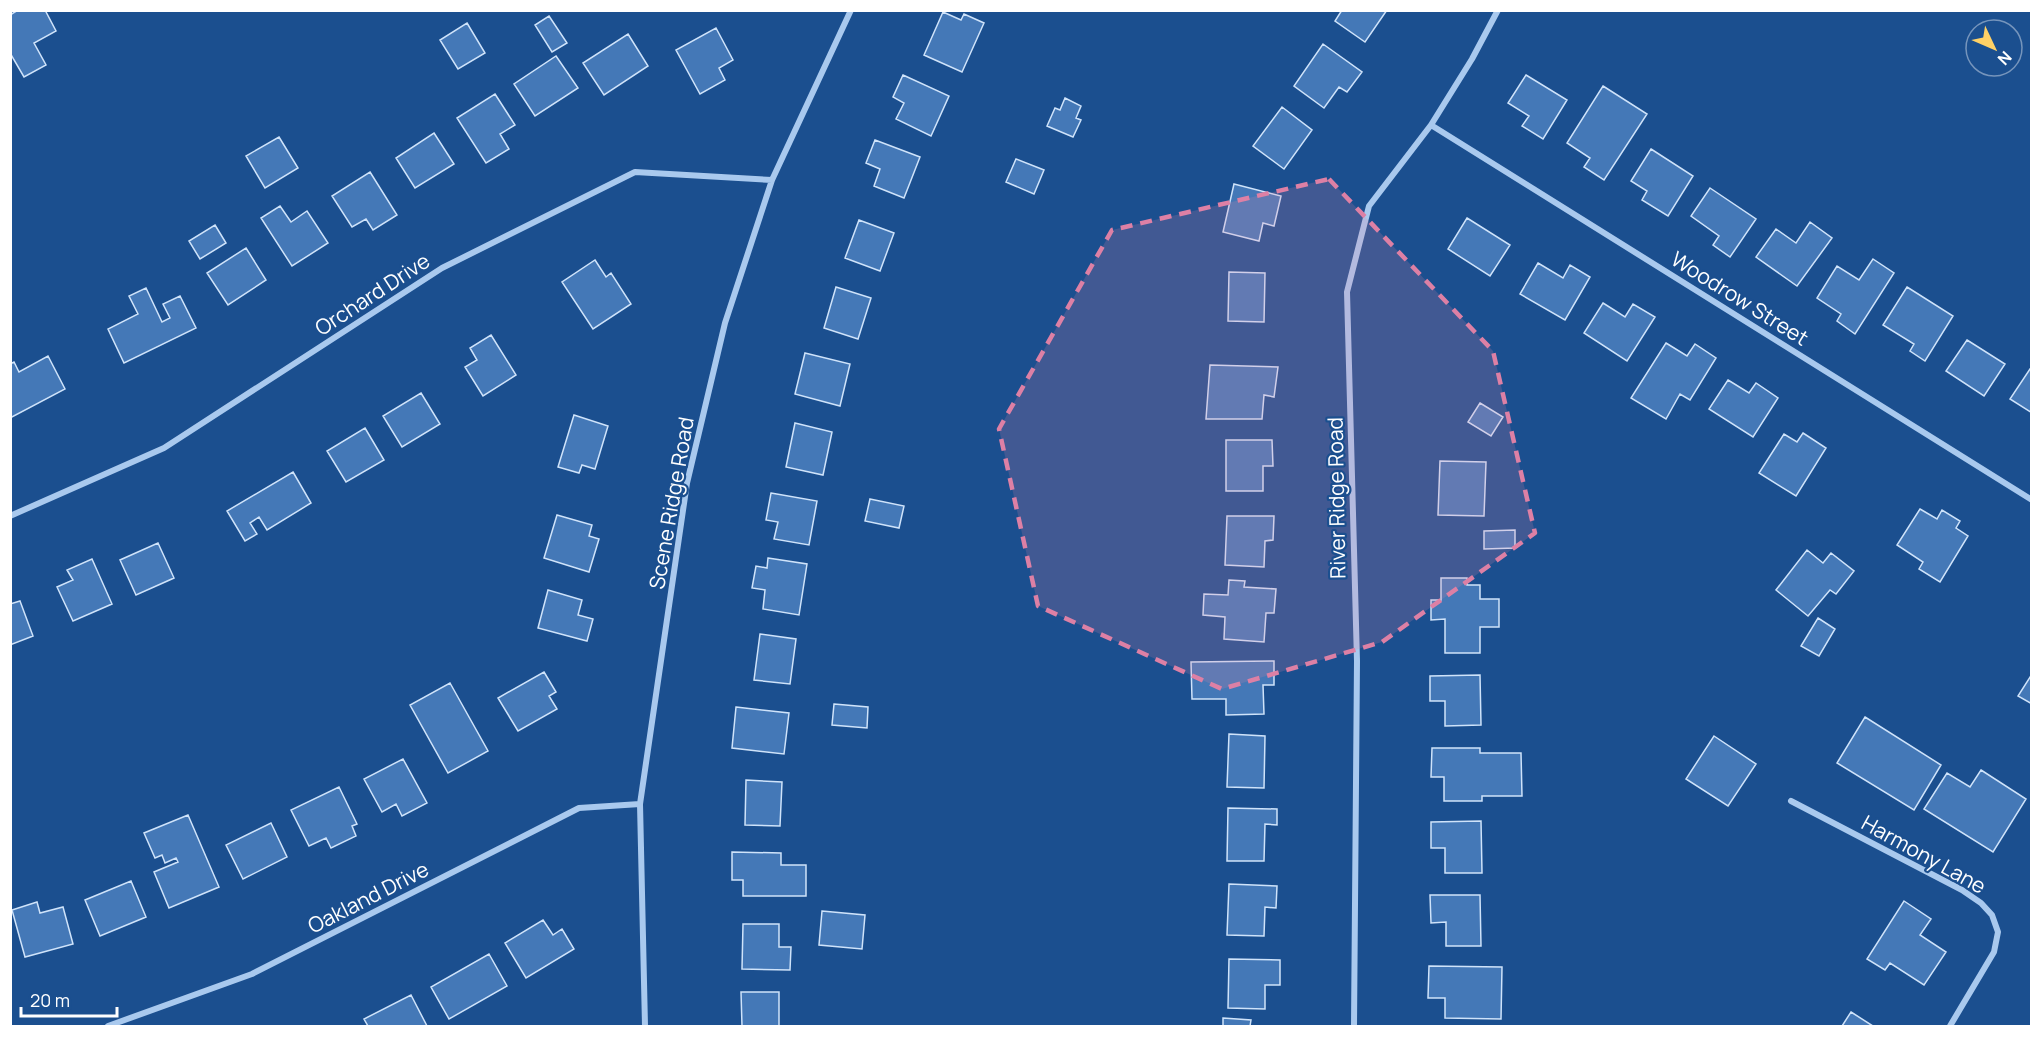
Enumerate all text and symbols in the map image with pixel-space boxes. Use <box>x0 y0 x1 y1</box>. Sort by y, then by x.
north arrow <box>1964 18 2024 78</box>
text: N <box>1993 47 2017 70</box>
street label: Woodrow Street <box>1666 245 1814 351</box>
street label: Orchard Drive <box>309 246 435 342</box>
street label: Scene Ridge Road <box>642 415 700 591</box>
street label: River Ridge Road <box>1321 417 1351 579</box>
street label: Harmony Lane <box>1857 808 1991 900</box>
street label: Oakland Drive <box>303 855 433 939</box>
scale bar <box>21 980 117 1018</box>
text: 20 m <box>30 988 70 1012</box>

